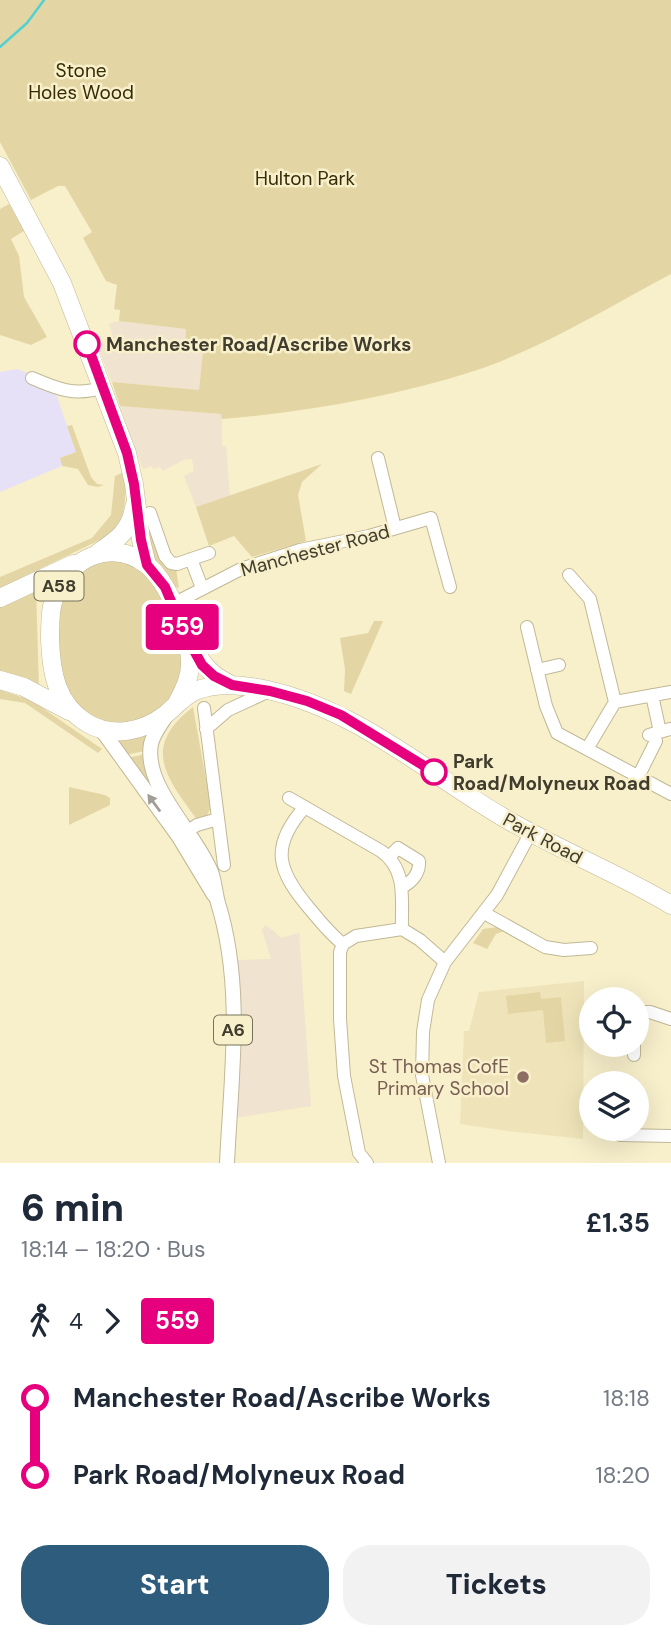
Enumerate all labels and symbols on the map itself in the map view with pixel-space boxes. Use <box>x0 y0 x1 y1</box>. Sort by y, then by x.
park label: Stone Holes Wood <box>28 58 134 105</box>
park label: Hulton Park <box>255 166 355 191</box>
marker: Manchester Road/Ascribe Works <box>74 331 100 357</box>
place label: Manchester Road/Ascribe Works <box>106 332 411 357</box>
street label: Manchester Road <box>238 519 392 582</box>
road number: A58 <box>34 572 84 600</box>
line badge: 559 <box>142 604 222 650</box>
place label: Park Road/Molyneux Road <box>453 749 650 796</box>
marker: Park Road/Molyneux Road <box>421 759 447 785</box>
one-way arrow <box>147 794 161 812</box>
street label: Park Road <box>499 807 587 870</box>
road number: A6 <box>214 1015 252 1044</box>
place label: St Thomas CofE Primary School <box>369 1054 509 1101</box>
marker: St Thomas CofE Primary School <box>515 1069 531 1085</box>

